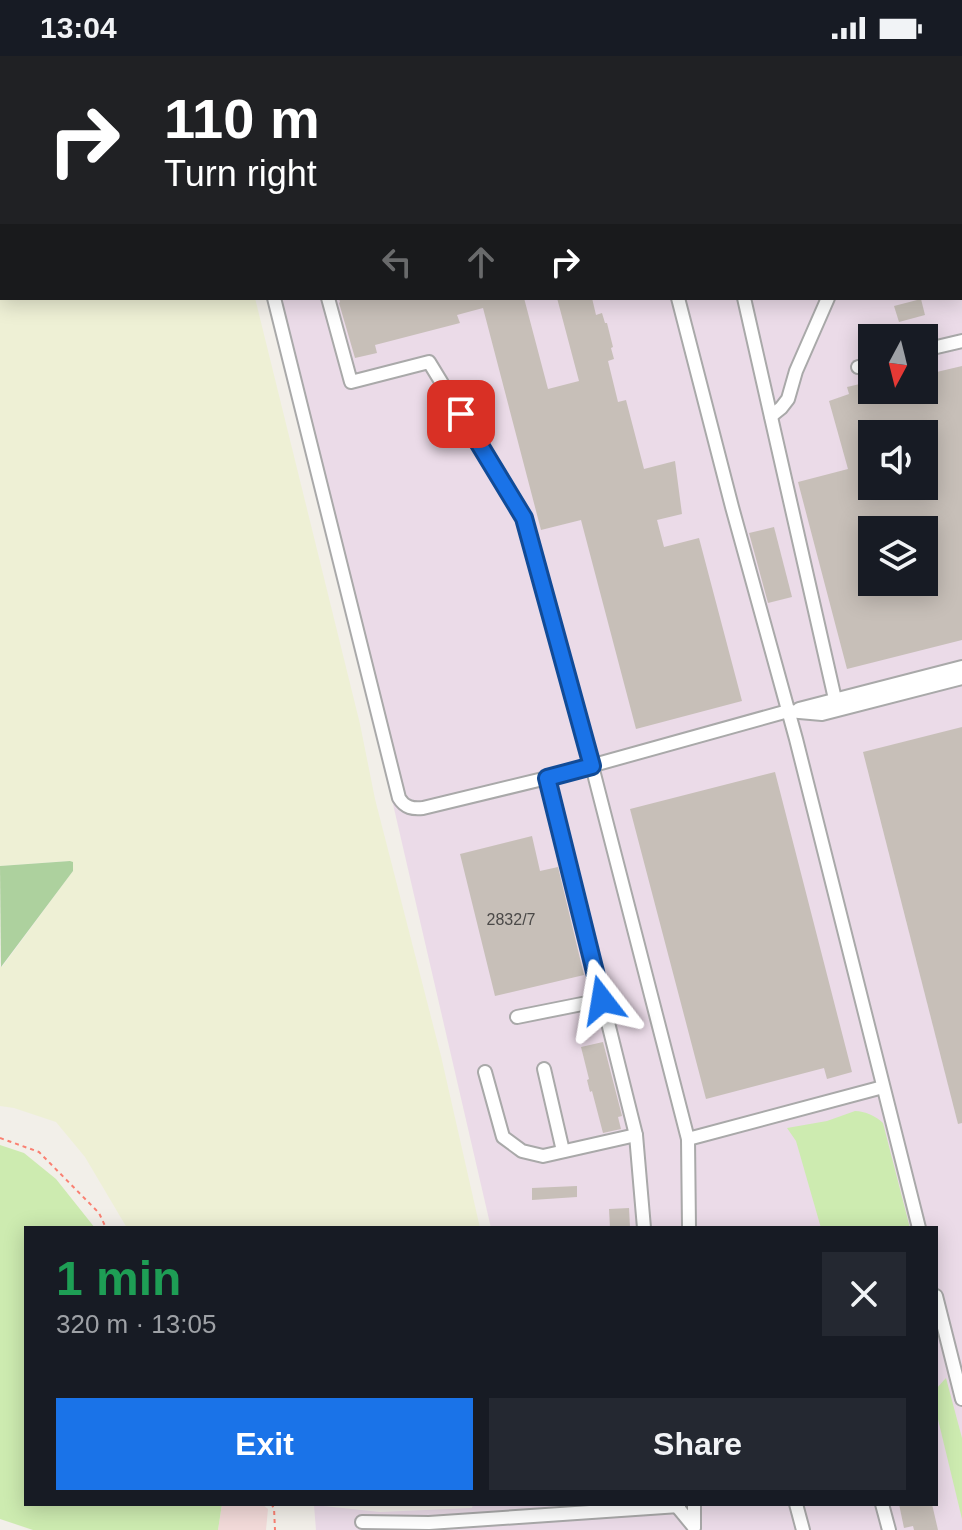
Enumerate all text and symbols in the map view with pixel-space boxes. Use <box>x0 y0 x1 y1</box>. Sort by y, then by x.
text: 13:04 <box>40 11 117 44</box>
text: 110 m <box>164 87 320 150</box>
icon: right <box>32 88 136 192</box>
text: Turn right <box>164 153 317 194</box>
icon: left <box>375 240 419 284</box>
icon: ahead <box>459 240 503 284</box>
icon: right <box>543 240 587 284</box>
north arrow <box>858 324 938 404</box>
map controls <box>858 324 938 596</box>
pin <box>427 380 495 448</box>
icon: arrive <box>439 392 483 436</box>
button: sound <box>858 420 938 500</box>
button: layers <box>858 516 938 596</box>
house number: 2832/7 <box>487 911 536 928</box>
position arrow <box>560 958 644 1042</box>
text: 1 min <box>56 1252 181 1305</box>
button: close <box>822 1252 906 1336</box>
text: 320 m · 13:05 <box>56 1309 216 1339</box>
button: Exit <box>56 1398 473 1490</box>
button: Share <box>489 1398 906 1490</box>

